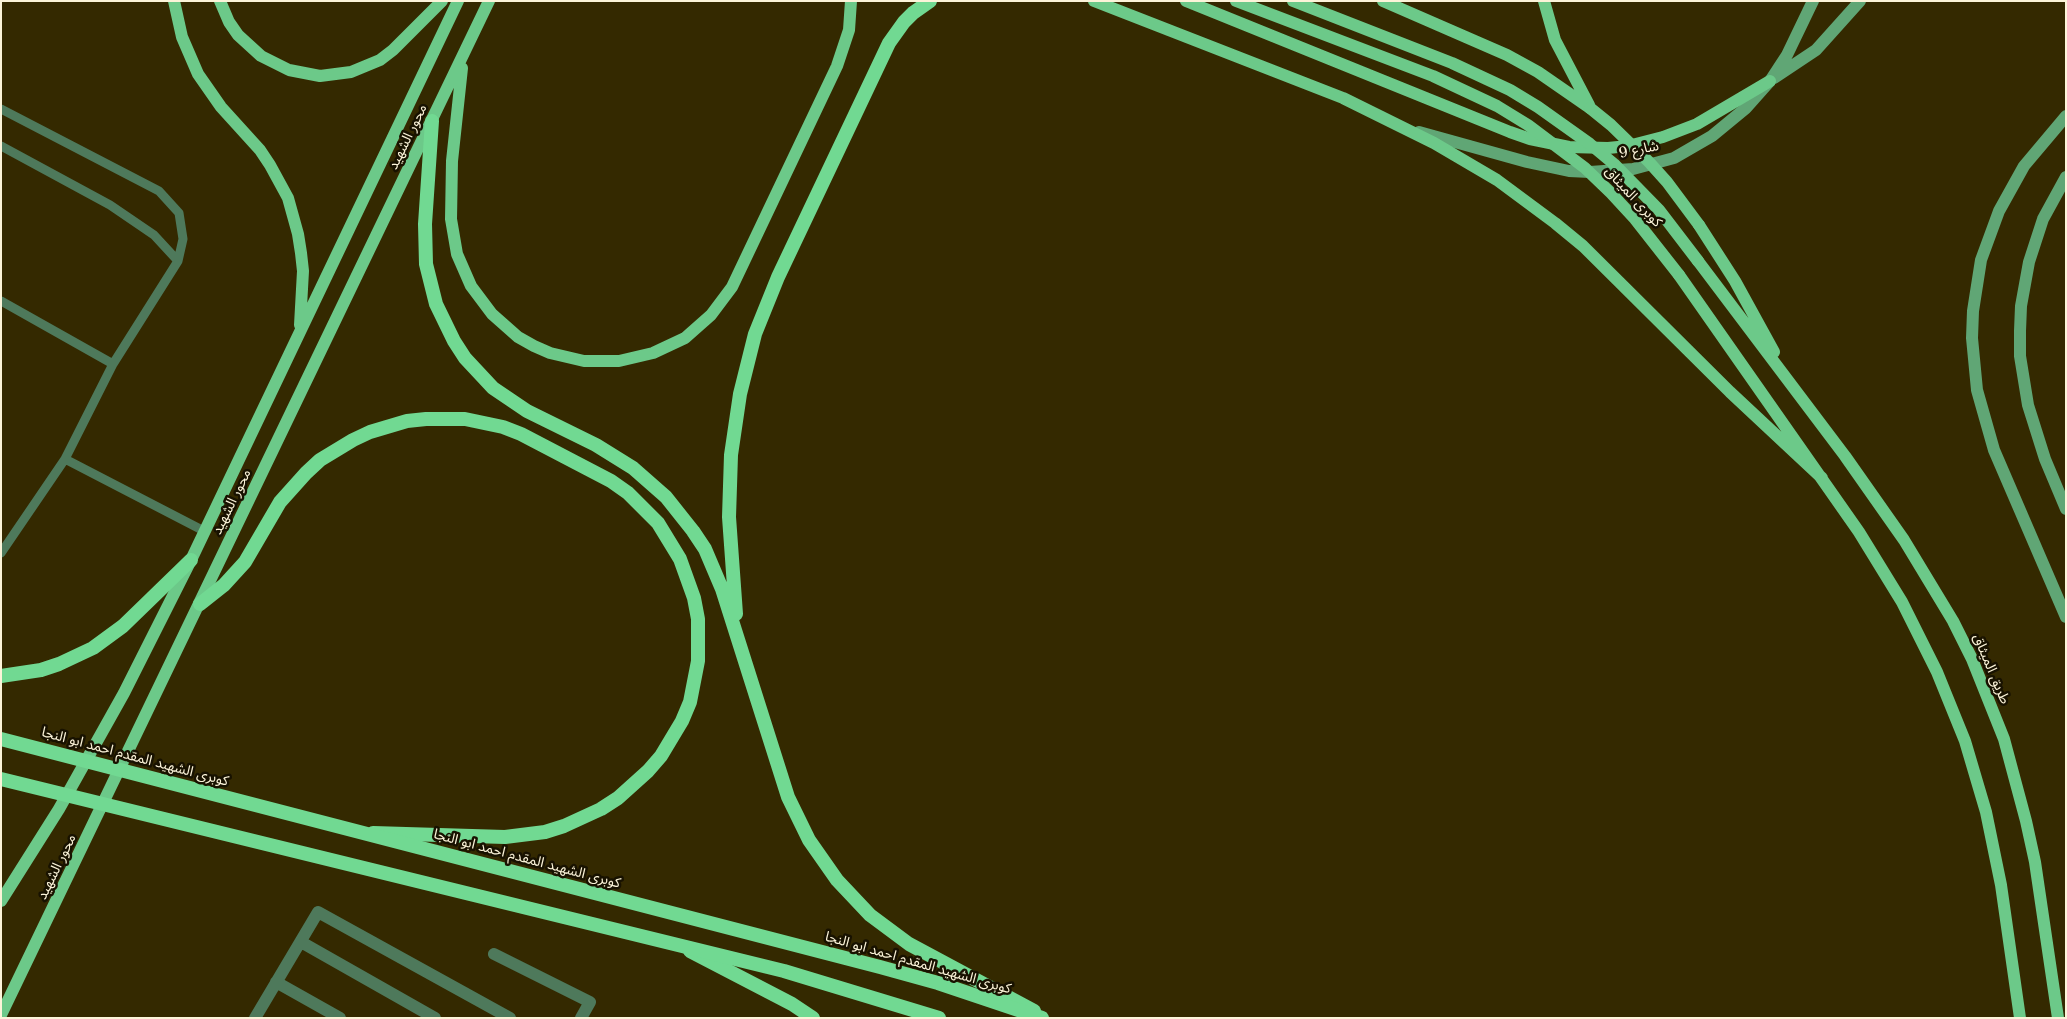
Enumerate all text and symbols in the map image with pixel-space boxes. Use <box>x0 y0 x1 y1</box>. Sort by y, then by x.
street label: محور الشهيد <box>385 102 431 172</box>
street label: شارع 9 <box>1618 138 1660 162</box>
street label: كوبرى الميثاق <box>1601 163 1665 231</box>
street label: محور الشهيد <box>209 467 255 537</box>
street label: طريق الميثاق <box>1969 631 2013 707</box>
street label: كوبرى الشهيد المقدم احمد ابو النجا <box>40 724 230 790</box>
street label: كوبرى الشهيد المقدم احمد ابو النجا <box>432 826 622 892</box>
street label: محور الشهيد <box>34 832 80 902</box>
street label: كوبرى الشهيد المقدم احمد ابو النجا <box>823 928 1013 998</box>

